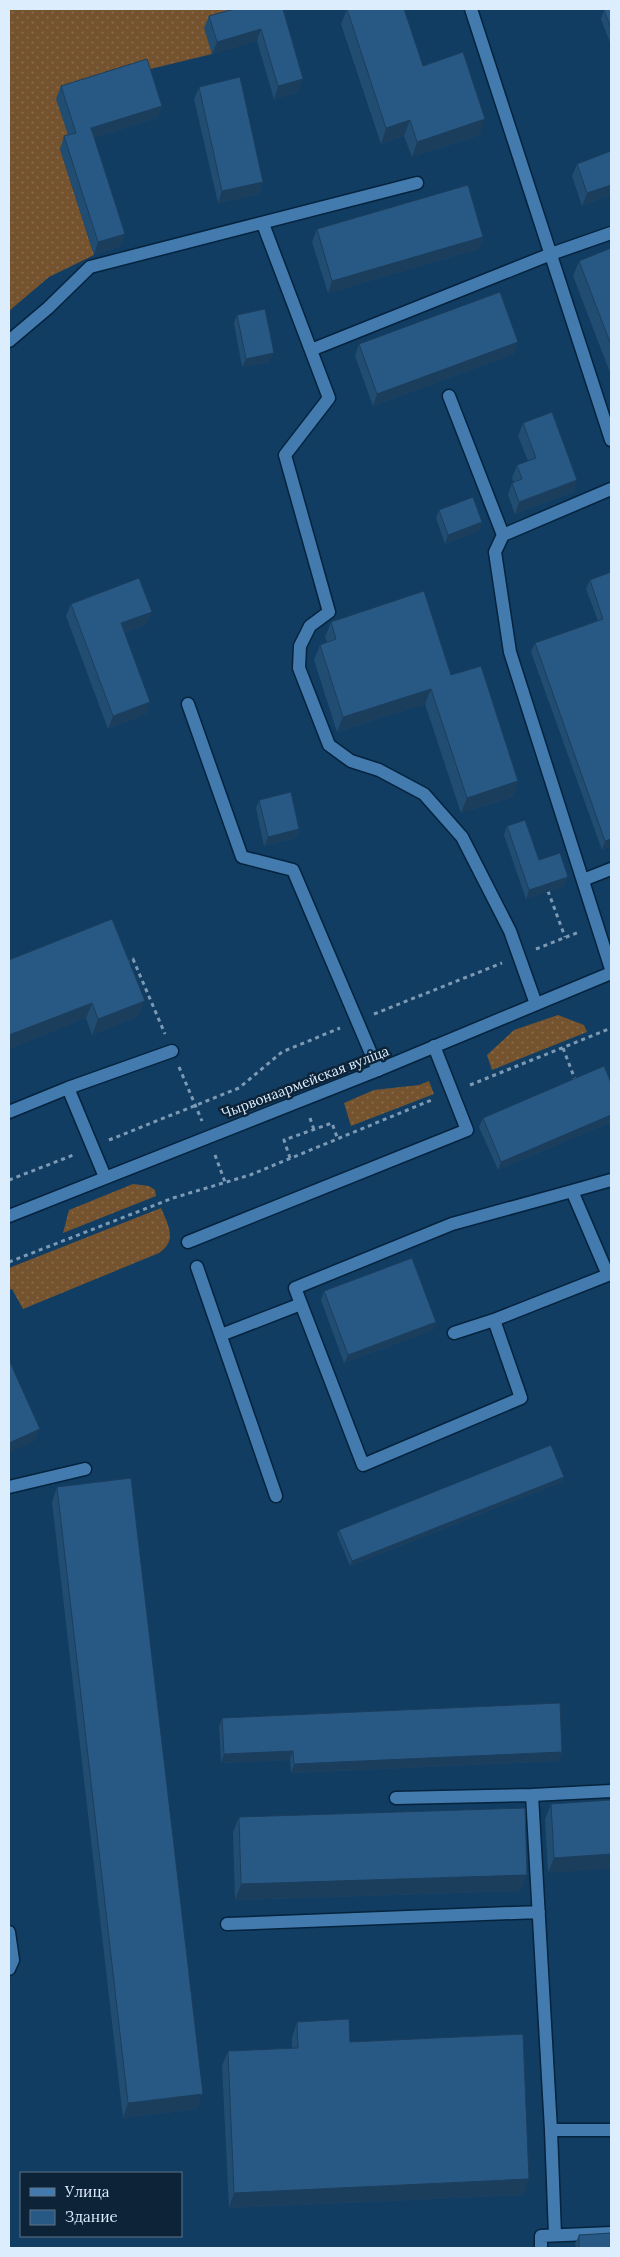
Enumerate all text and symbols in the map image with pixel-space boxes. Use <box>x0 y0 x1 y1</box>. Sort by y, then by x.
street label: Чырвонаармейская вуліца <box>219 1042 391 1122</box>
legend <box>20 2172 182 2237</box>
text: Улица <box>64 2182 110 2201</box>
text: Здание <box>65 2207 118 2226</box>

